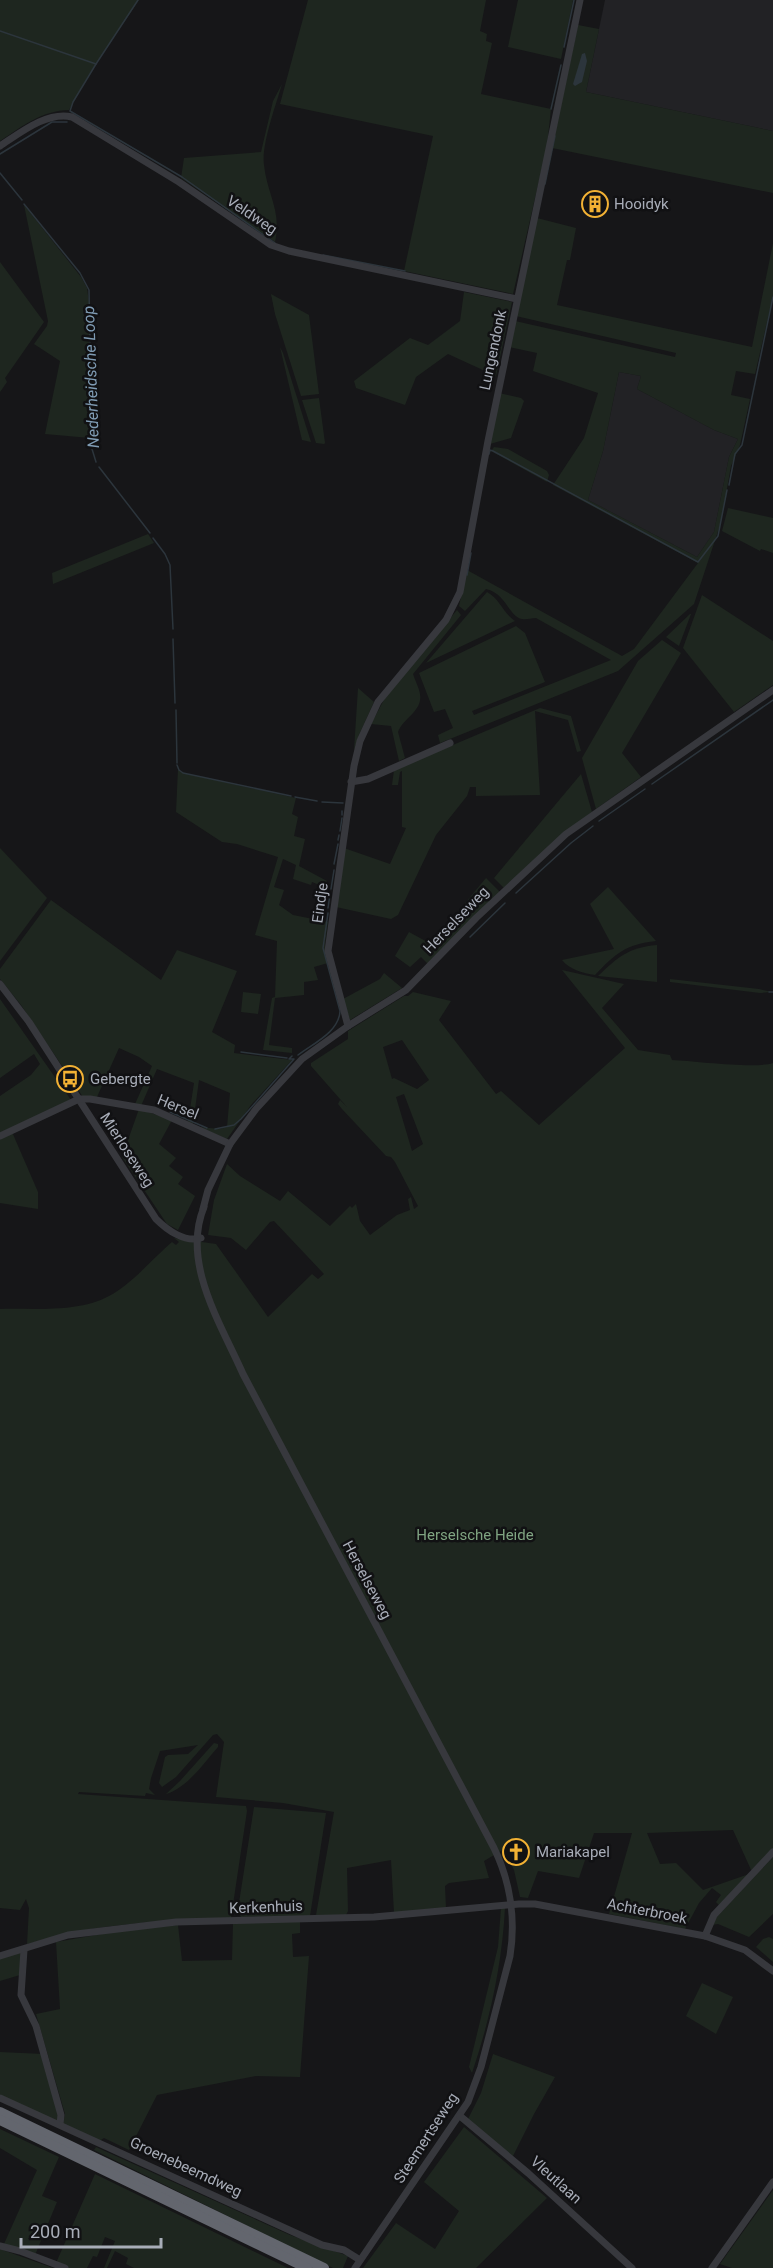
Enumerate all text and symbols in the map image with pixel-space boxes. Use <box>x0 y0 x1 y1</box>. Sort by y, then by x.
building icon: Hooidyk <box>580 189 610 219</box>
street label: Veldweg <box>223 192 281 238</box>
place label: Hooidyk <box>614 195 669 213</box>
water label: Nederheidsche Loop <box>79 305 103 449</box>
street label: Lungendonk <box>476 308 510 392</box>
street label: Eindje <box>308 882 332 924</box>
street label: Herselseweg <box>420 883 492 957</box>
bus stop icon: Gebergte <box>55 1064 85 1094</box>
place label: Gebergte <box>90 1070 151 1088</box>
street label: Hersel <box>155 1091 201 1123</box>
street label: Mierloseweg <box>96 1109 158 1191</box>
park label: Herselsche Heide <box>416 1526 534 1544</box>
street label: Herselseweg <box>339 1538 395 1622</box>
church icon: Mariakapel <box>501 1837 531 1867</box>
place label: Mariakapel <box>536 1843 610 1861</box>
street label: Achterbroek <box>605 1894 689 1928</box>
street label: Kerkenhuis <box>229 1897 303 1917</box>
street label: Steemertseweg <box>390 2089 462 2187</box>
street label: Groenebeemdweg <box>127 2133 245 2201</box>
street label: Vleutlaan <box>527 2152 585 2208</box>
scale bar <box>21 2211 160 2249</box>
text: 200 m <box>30 2221 81 2242</box>

